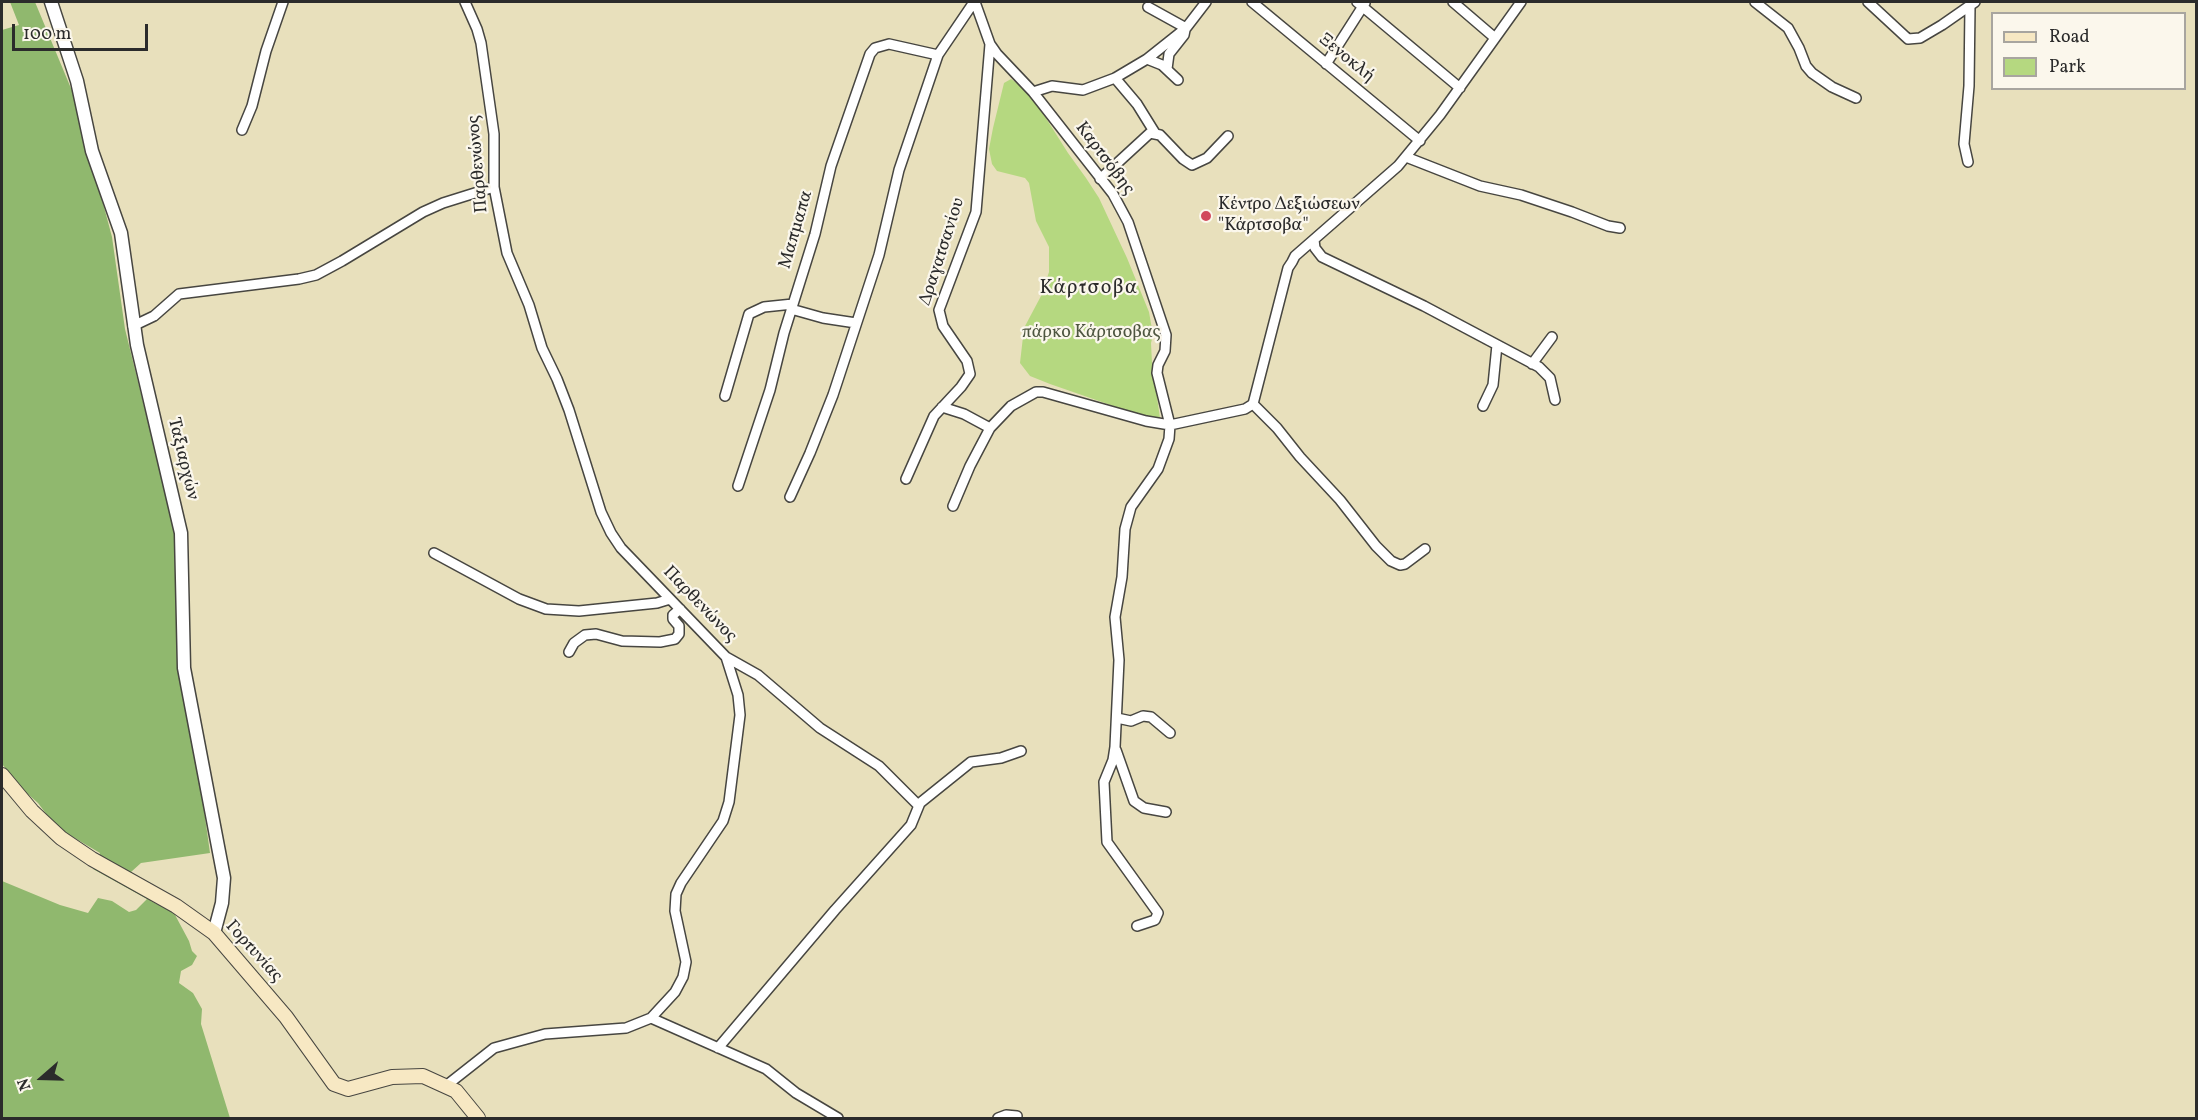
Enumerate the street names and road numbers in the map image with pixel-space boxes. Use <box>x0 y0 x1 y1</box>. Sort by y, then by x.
street label: Ξενοκλή <box>1314 30 1378 88</box>
street label: Παρθενώνος <box>464 114 494 214</box>
street label: Καρτσόβης <box>1070 118 1138 200</box>
street label: Μαπμαπα <box>776 188 818 272</box>
street label: Δραγατσανίου <box>915 195 971 309</box>
street label: Ταξιαρχών <box>161 416 203 502</box>
street label: Παρθενώνος <box>657 562 741 648</box>
street label: Γορτυνίας <box>220 917 286 987</box>

